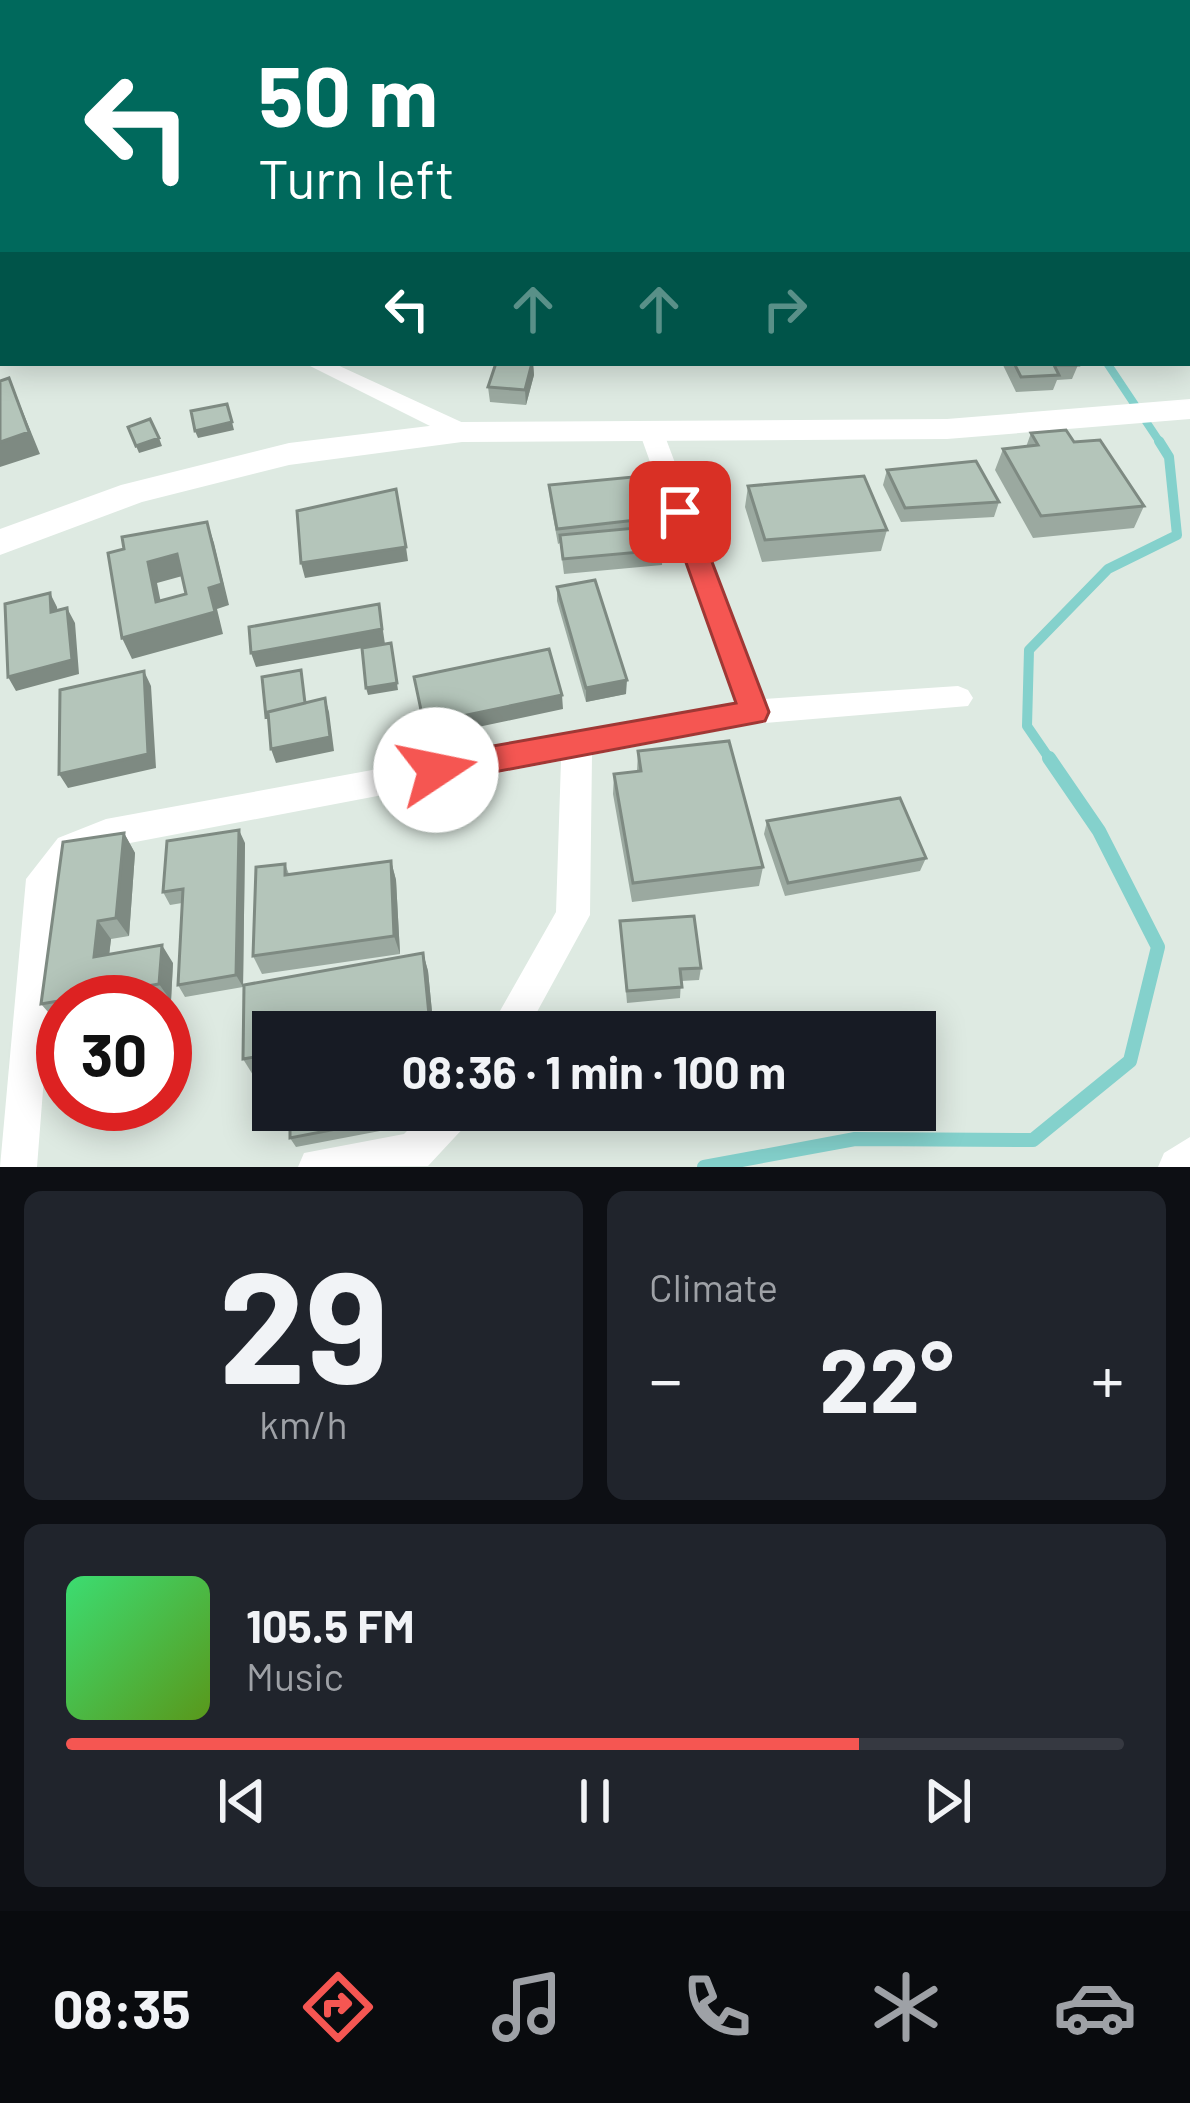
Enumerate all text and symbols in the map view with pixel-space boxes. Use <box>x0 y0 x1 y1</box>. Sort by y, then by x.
text: 50 m <box>258 43 438 144</box>
icon: left <box>60 48 216 204</box>
text: Turn left <box>258 145 455 210</box>
icon: left <box>374 276 440 342</box>
icon: ahead <box>500 276 566 342</box>
icon: ahead <box>626 276 692 342</box>
icon: right <box>752 276 818 342</box>
pin <box>629 461 731 563</box>
icon: arrive <box>647 479 713 545</box>
position arrow <box>373 707 499 833</box>
speed limit sign: 30 <box>36 975 192 1131</box>
text: 08:36 · 1 min · 100 m <box>402 1044 786 1098</box>
text: 29 <box>218 1228 389 1415</box>
text: Climate <box>649 1263 778 1310</box>
text: 22° <box>819 1323 954 1431</box>
text: − <box>649 1338 682 1417</box>
text: + <box>1091 1338 1124 1417</box>
text: km/h <box>259 1400 348 1447</box>
text: 105.5 FM <box>246 1598 415 1652</box>
text: Music <box>246 1652 344 1699</box>
icon: previous <box>209 1768 275 1834</box>
icon: pause <box>562 1768 628 1834</box>
icon: next <box>915 1768 981 1834</box>
icon: directions <box>296 1965 380 2049</box>
icon: music <box>485 1965 569 2049</box>
icon: phone <box>675 1965 759 2049</box>
icon: climate <box>864 1965 948 2049</box>
icon: car <box>1053 1965 1137 2049</box>
text: 08:35 <box>53 1975 191 2040</box>

